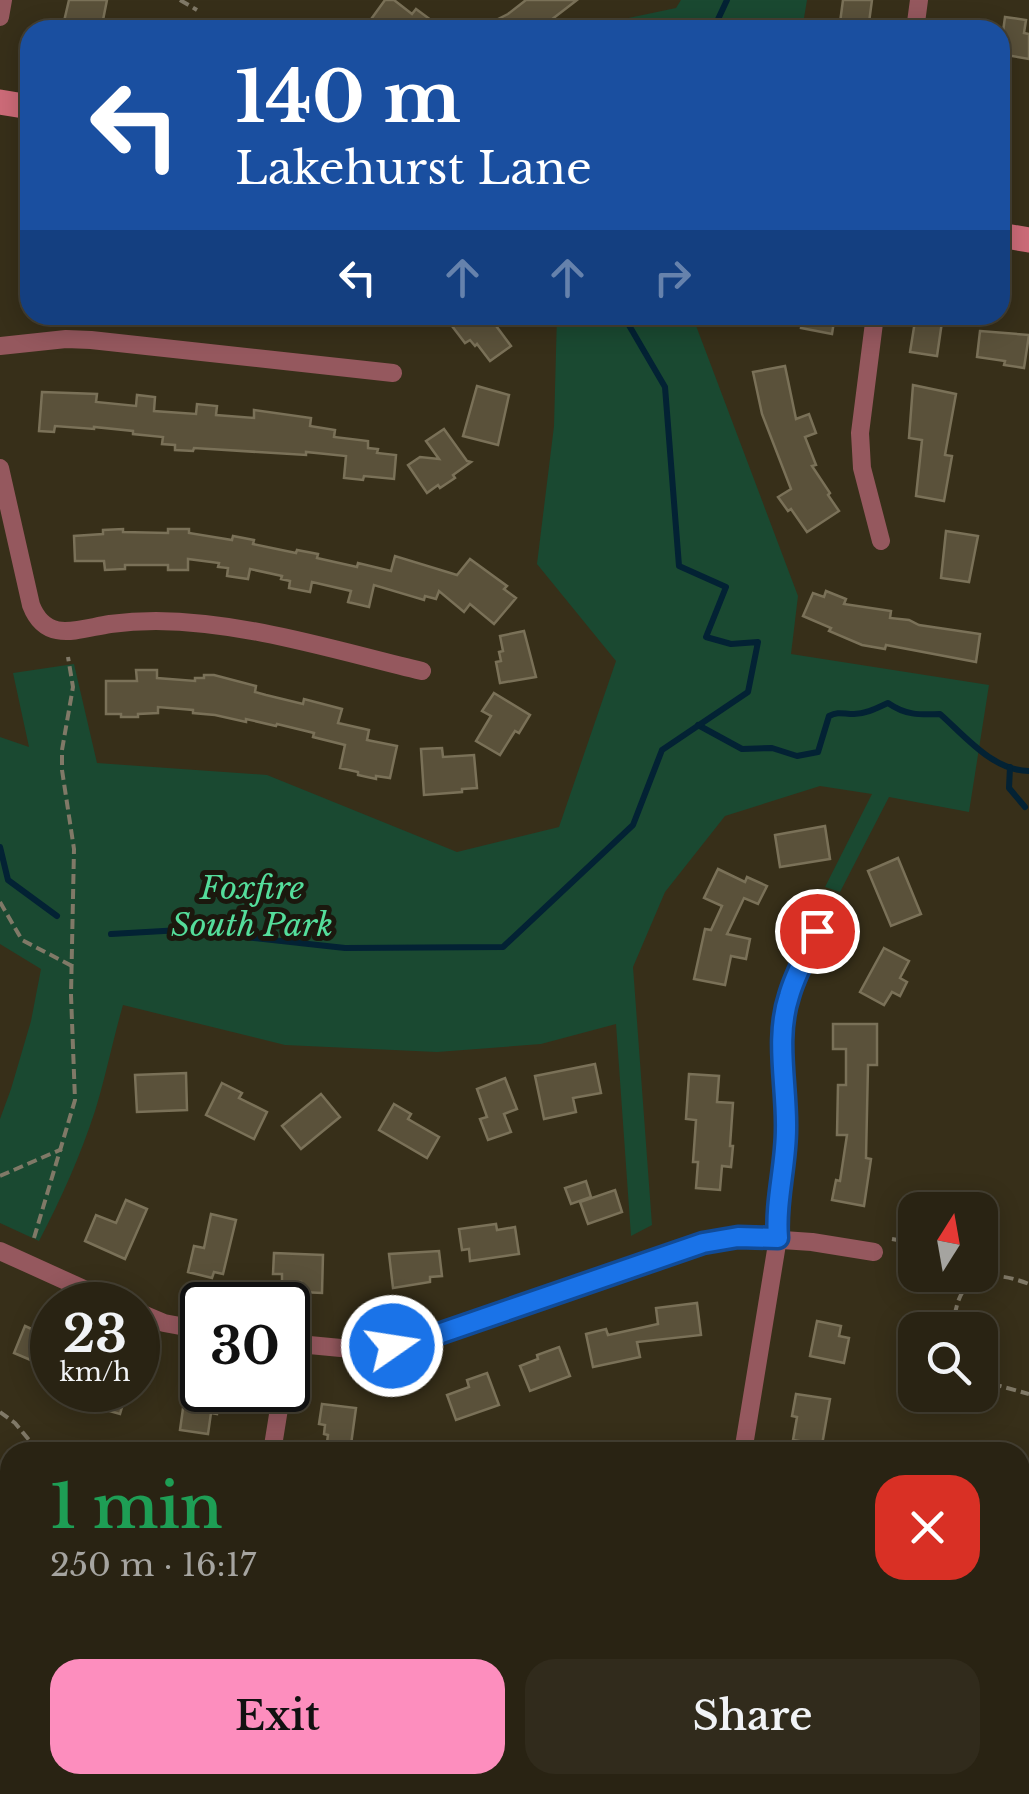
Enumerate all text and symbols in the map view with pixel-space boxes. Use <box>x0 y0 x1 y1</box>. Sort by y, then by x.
text: 140 m <box>235 54 461 141</box>
icon: left <box>70 60 200 190</box>
text: Lakehurst Lane <box>235 140 592 196</box>
icon: left <box>330 250 385 305</box>
icon: ahead <box>435 250 490 305</box>
icon: ahead <box>540 250 595 305</box>
icon: right <box>645 250 700 305</box>
park label: Foxfire South Park <box>171 868 333 945</box>
pin <box>775 889 860 974</box>
icon: arrive <box>790 904 845 959</box>
north arrow <box>898 1192 998 1292</box>
map controls <box>898 1192 998 1412</box>
speed limit sign: 30 <box>180 1282 310 1412</box>
position arrow <box>340 1294 444 1398</box>
text: 23 <box>63 1303 127 1366</box>
button: search <box>898 1312 998 1412</box>
text: km/h <box>60 1357 130 1388</box>
text: 1 min <box>50 1470 223 1544</box>
button: close <box>875 1475 980 1580</box>
text: 250 m · 16:17 <box>50 1545 256 1585</box>
button: Exit <box>50 1659 505 1774</box>
button: Share <box>525 1659 980 1774</box>

